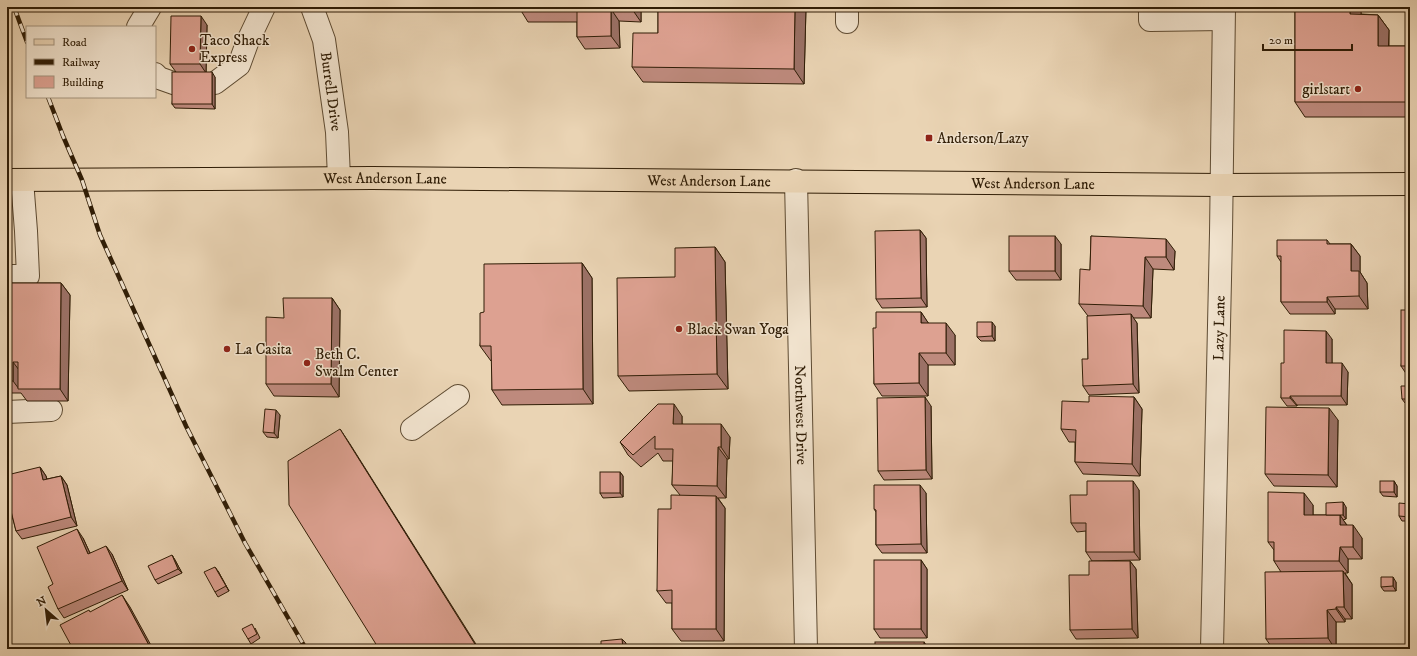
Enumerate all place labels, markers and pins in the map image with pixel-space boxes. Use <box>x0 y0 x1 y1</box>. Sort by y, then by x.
place label: Taco Shack Express <box>200 31 270 67</box>
marker: Taco Shack Express <box>187 44 197 54</box>
place label: girlstart <box>1302 80 1350 99</box>
marker: girlstart <box>1353 84 1363 94</box>
place label: Anderson/Lazy <box>937 129 1029 148</box>
marker: Anderson/Lazy <box>924 133 934 143</box>
place label: Black Swan Yoga <box>687 320 789 339</box>
marker: Black Swan Yoga <box>674 324 684 334</box>
place label: La Casita <box>235 340 292 359</box>
marker: La Casita <box>222 344 232 354</box>
place label: Beth C. Swalm Center <box>315 345 399 381</box>
marker: Beth C. Swalm Center <box>302 358 312 368</box>

